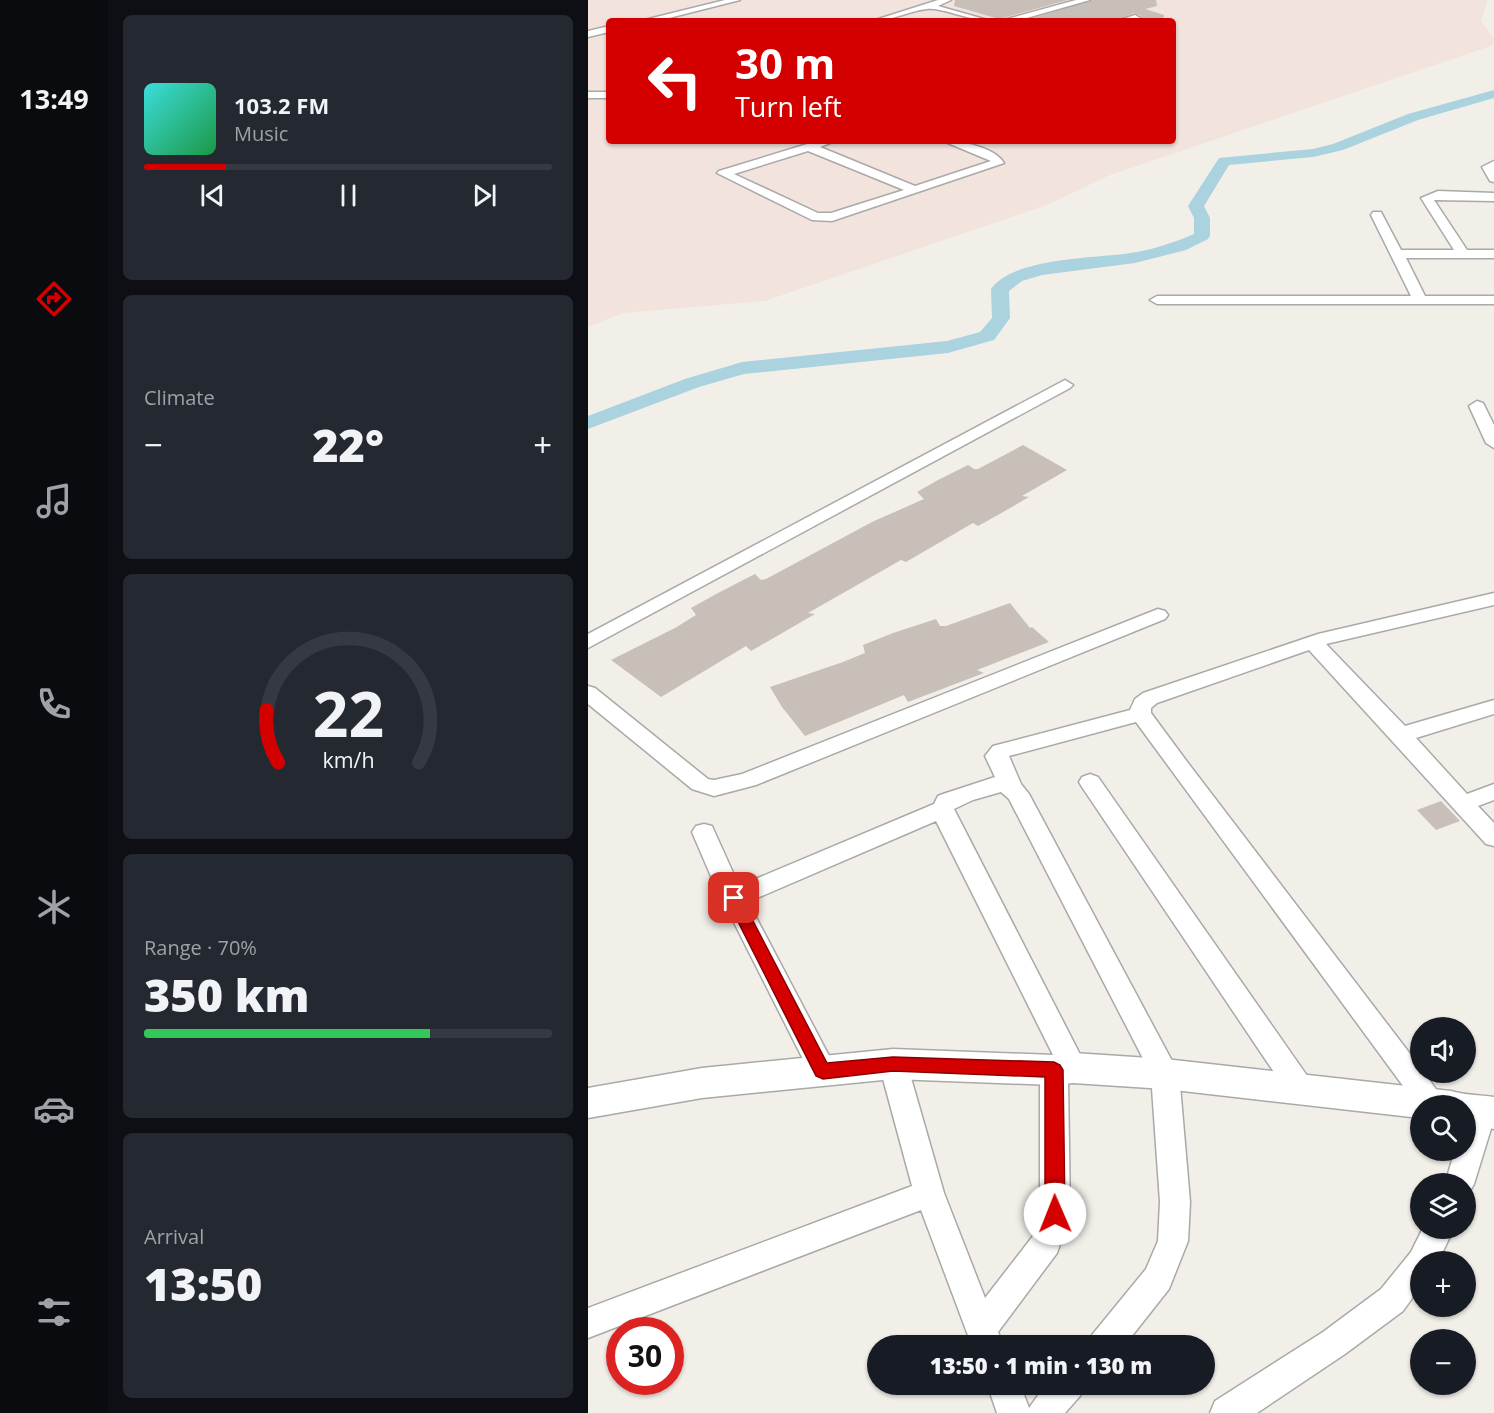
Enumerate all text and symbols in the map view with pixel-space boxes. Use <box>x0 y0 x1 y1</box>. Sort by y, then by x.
text: 30 m <box>735 34 835 91</box>
icon: left <box>636 42 714 120</box>
text: 13:49 <box>19 80 89 117</box>
text: Turn left <box>735 88 842 125</box>
text: 103.2 FM <box>234 90 329 120</box>
text: Music <box>234 120 288 147</box>
icon: previous <box>196 179 229 212</box>
icon: pause <box>332 179 365 212</box>
icon: next <box>468 179 501 212</box>
icon: directions <box>33 278 75 320</box>
text: Climate <box>144 384 215 411</box>
text: 22° <box>312 414 384 475</box>
text: − <box>144 422 163 467</box>
text: + <box>533 422 552 467</box>
icon: music <box>33 480 75 522</box>
text: 22 <box>312 671 384 756</box>
icon: phone <box>33 683 75 725</box>
text: km/h <box>322 746 374 775</box>
pin <box>708 872 759 923</box>
icon: arrive <box>717 881 750 914</box>
icon: climate <box>33 886 75 928</box>
text: Range · 70% <box>144 934 257 961</box>
text: 350 km <box>144 964 309 1025</box>
map controls <box>1410 1017 1476 1395</box>
button: sound <box>1410 1017 1476 1083</box>
icon: car <box>33 1088 75 1130</box>
button: search <box>1410 1095 1476 1161</box>
button: layers <box>1410 1173 1476 1239</box>
position arrow <box>1023 1182 1087 1246</box>
text: Arrival <box>144 1223 204 1250</box>
button: + <box>1410 1251 1476 1317</box>
text: 13:50 <box>144 1253 262 1314</box>
icon: filters <box>33 1291 75 1333</box>
speed limit sign: 30 <box>606 1317 684 1395</box>
button: − <box>1410 1329 1476 1395</box>
text: 13:50 · 1 min · 130 m <box>930 1350 1152 1380</box>

